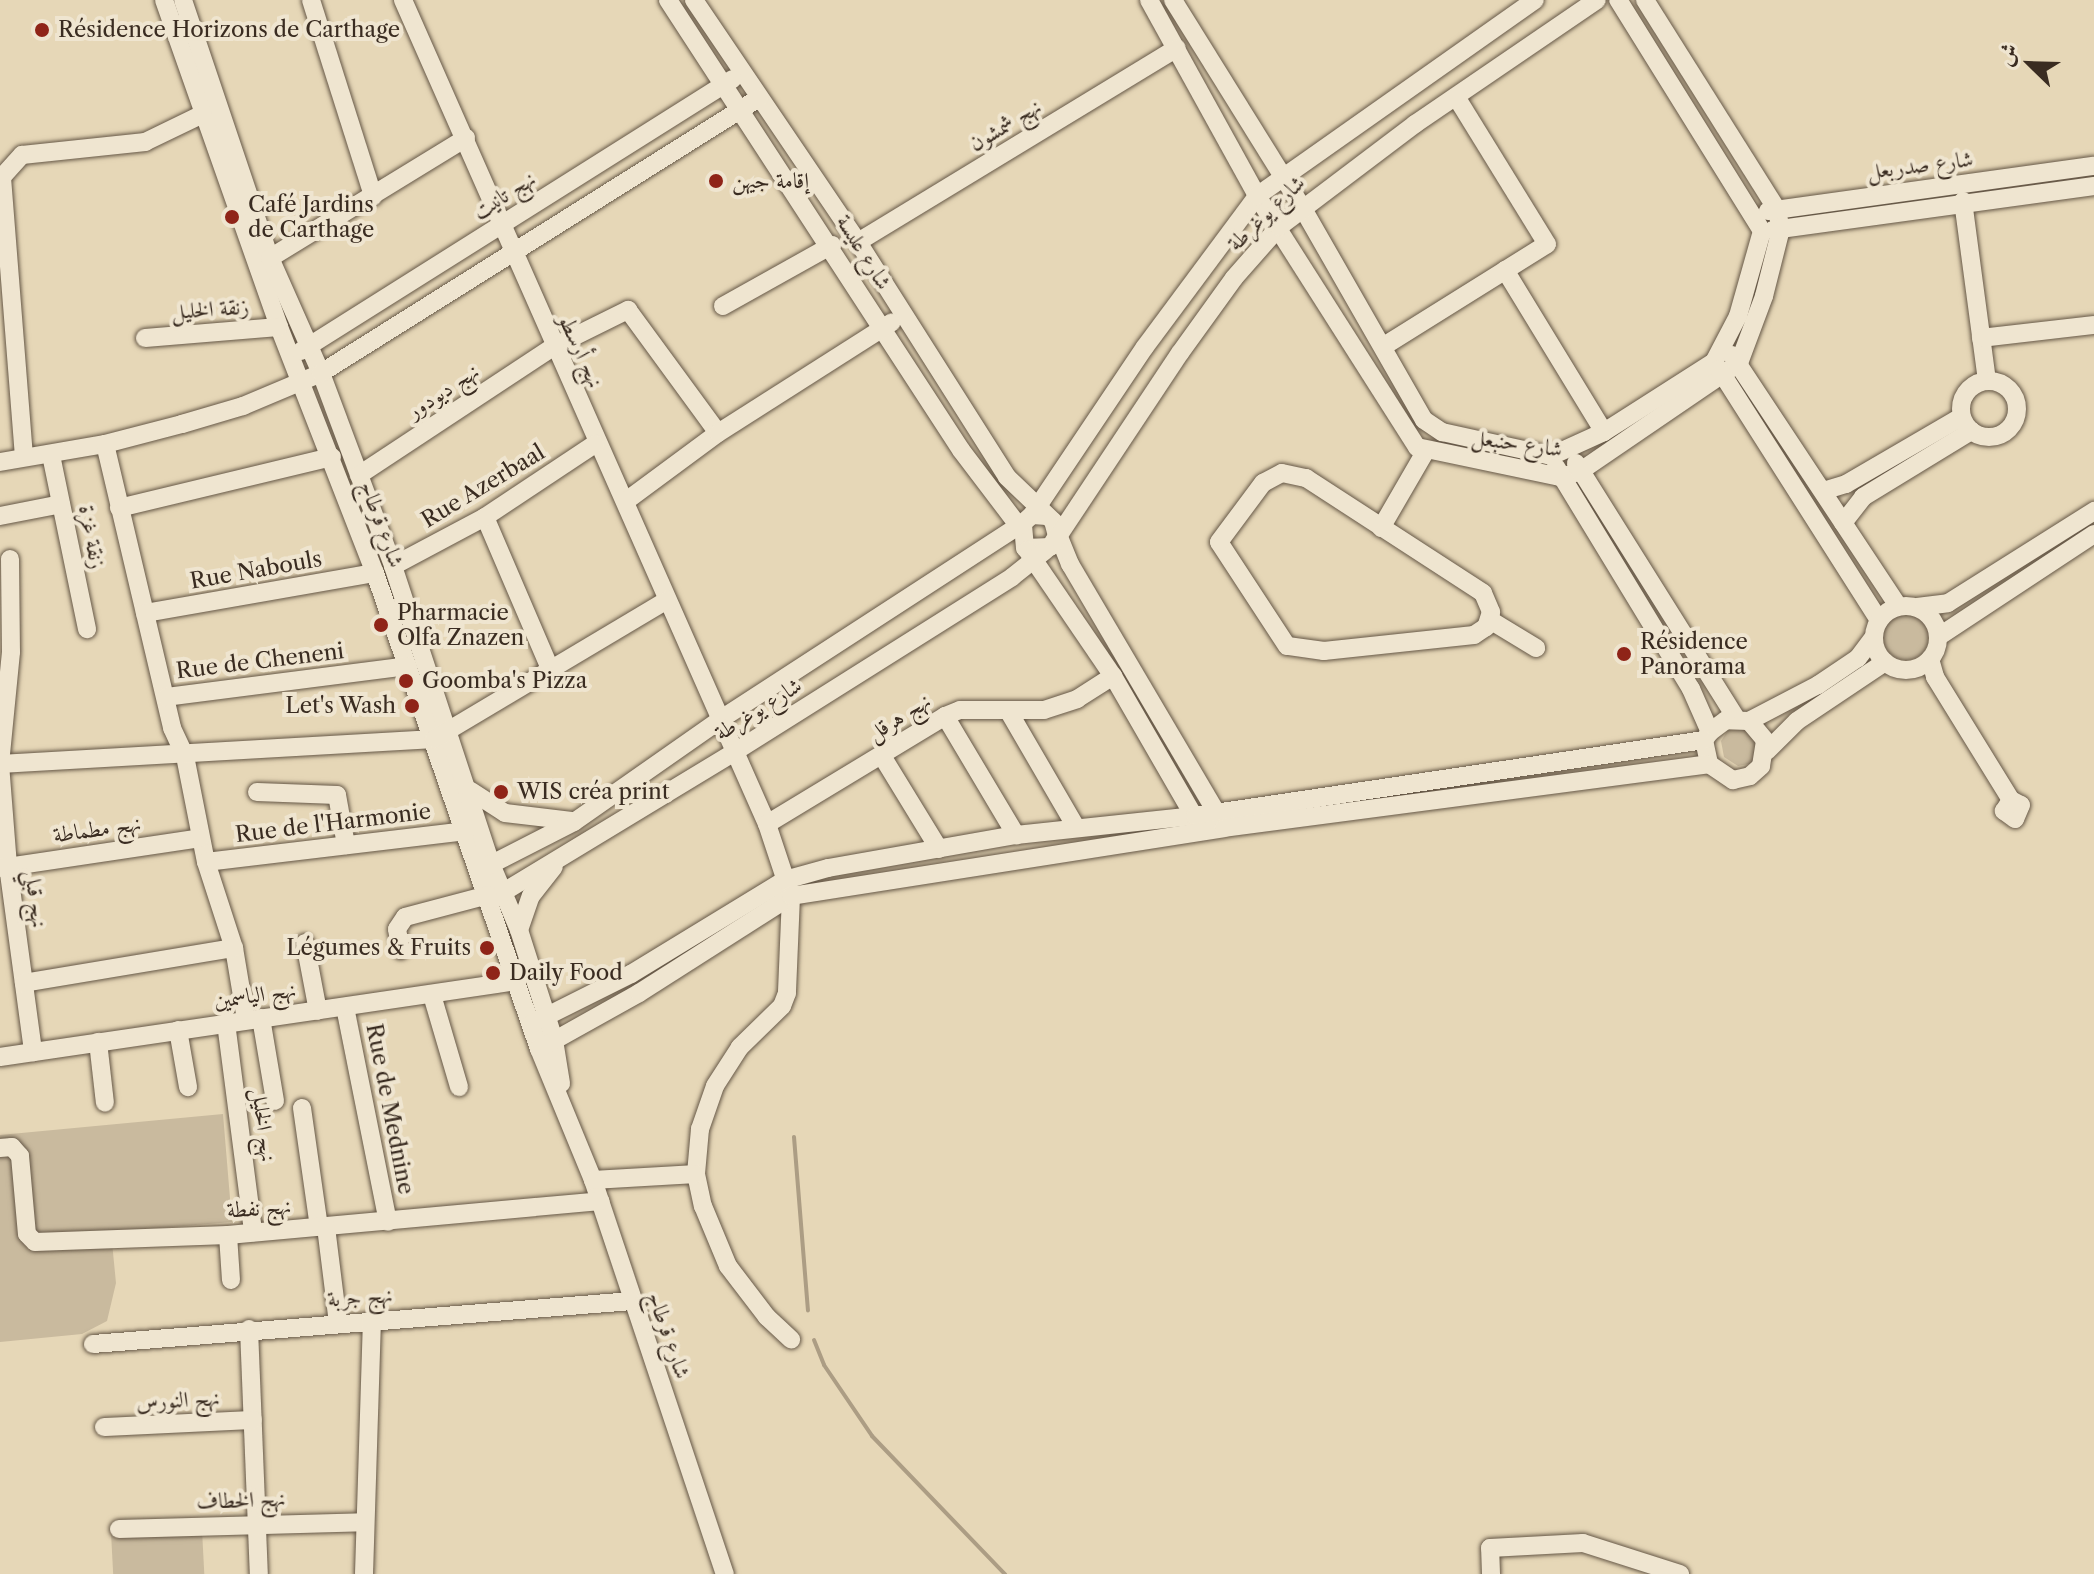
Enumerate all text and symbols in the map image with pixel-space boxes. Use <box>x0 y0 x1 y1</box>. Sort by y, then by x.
place label: Résidence Horizons de Carthage <box>58 17 400 43</box>
marker: Résidence Horizons de Carthage <box>33 21 51 39</box>
north arrow <box>1990 24 2070 104</box>
text: ش <box>1991 39 2024 70</box>
street label: نهج شمشون <box>964 93 1046 157</box>
street label: شارع صدربعل <box>1865 145 1975 185</box>
street label: نهج تانيت <box>468 165 540 225</box>
place label: إقامة جيهن <box>732 168 809 194</box>
street label: شارع يوغرطة <box>1222 170 1310 256</box>
marker: إقامة جيهن <box>707 172 725 190</box>
place label: Café Jardins de Carthage <box>248 191 374 242</box>
marker: Café Jardins de Carthage <box>223 208 241 226</box>
street label: شارع عليسة <box>831 210 897 294</box>
street label: زنقة الخليل <box>170 293 250 325</box>
street label: نهج أرسطو <box>553 310 609 392</box>
street label: نهج ديودور <box>402 358 484 424</box>
street label: شارع حنبعل <box>1470 424 1564 462</box>
street label: Rue Azerbaal <box>416 439 550 533</box>
street label: شارع قرطاج <box>354 477 410 571</box>
street label: زنقة غزة <box>73 503 111 571</box>
street label: Rue Nabouls <box>188 545 324 595</box>
place label: Pharmacie Olfa Znazen <box>397 599 525 650</box>
marker: Pharmacie Olfa Znazen <box>372 616 390 634</box>
place label: Résidence Panorama <box>1640 628 1748 680</box>
street label: Rue de Cheneni <box>175 638 345 684</box>
marker: Résidence Panorama <box>1615 645 1633 663</box>
place label: Goomba's Pizza <box>422 668 587 694</box>
marker: Goomba's Pizza <box>397 672 415 690</box>
street label: شارع يوغرطة <box>710 672 806 746</box>
street label: نهج هرقل <box>862 687 936 747</box>
place label: Let's Wash <box>284 693 396 719</box>
marker: Let's Wash <box>403 697 421 715</box>
place label: WIS créa print <box>517 779 670 805</box>
marker: WIS créa print <box>492 783 510 801</box>
street label: Rue de l'Harmonie <box>234 798 432 848</box>
street label: نهج مطماطة <box>51 810 143 848</box>
street label: نهج قبلي <box>19 869 53 929</box>
place label: Légumes & Fruits <box>286 935 471 961</box>
marker: Légumes & Fruits <box>478 939 496 957</box>
place label: Daily Food <box>509 960 623 986</box>
marker: Daily Food <box>484 964 502 982</box>
street label: نهج الياسمين <box>212 976 298 1014</box>
street label: Rue de Mednine <box>361 1021 419 1197</box>
street label: نهج الخليل <box>246 1087 282 1163</box>
street label: نهج نفطة <box>226 1193 292 1223</box>
street label: نهج جربة <box>327 1282 393 1312</box>
street label: شارع قرطاج <box>642 1288 696 1382</box>
street label: نهج النورس <box>135 1385 221 1415</box>
street label: نهج الخطاف <box>196 1485 286 1515</box>

